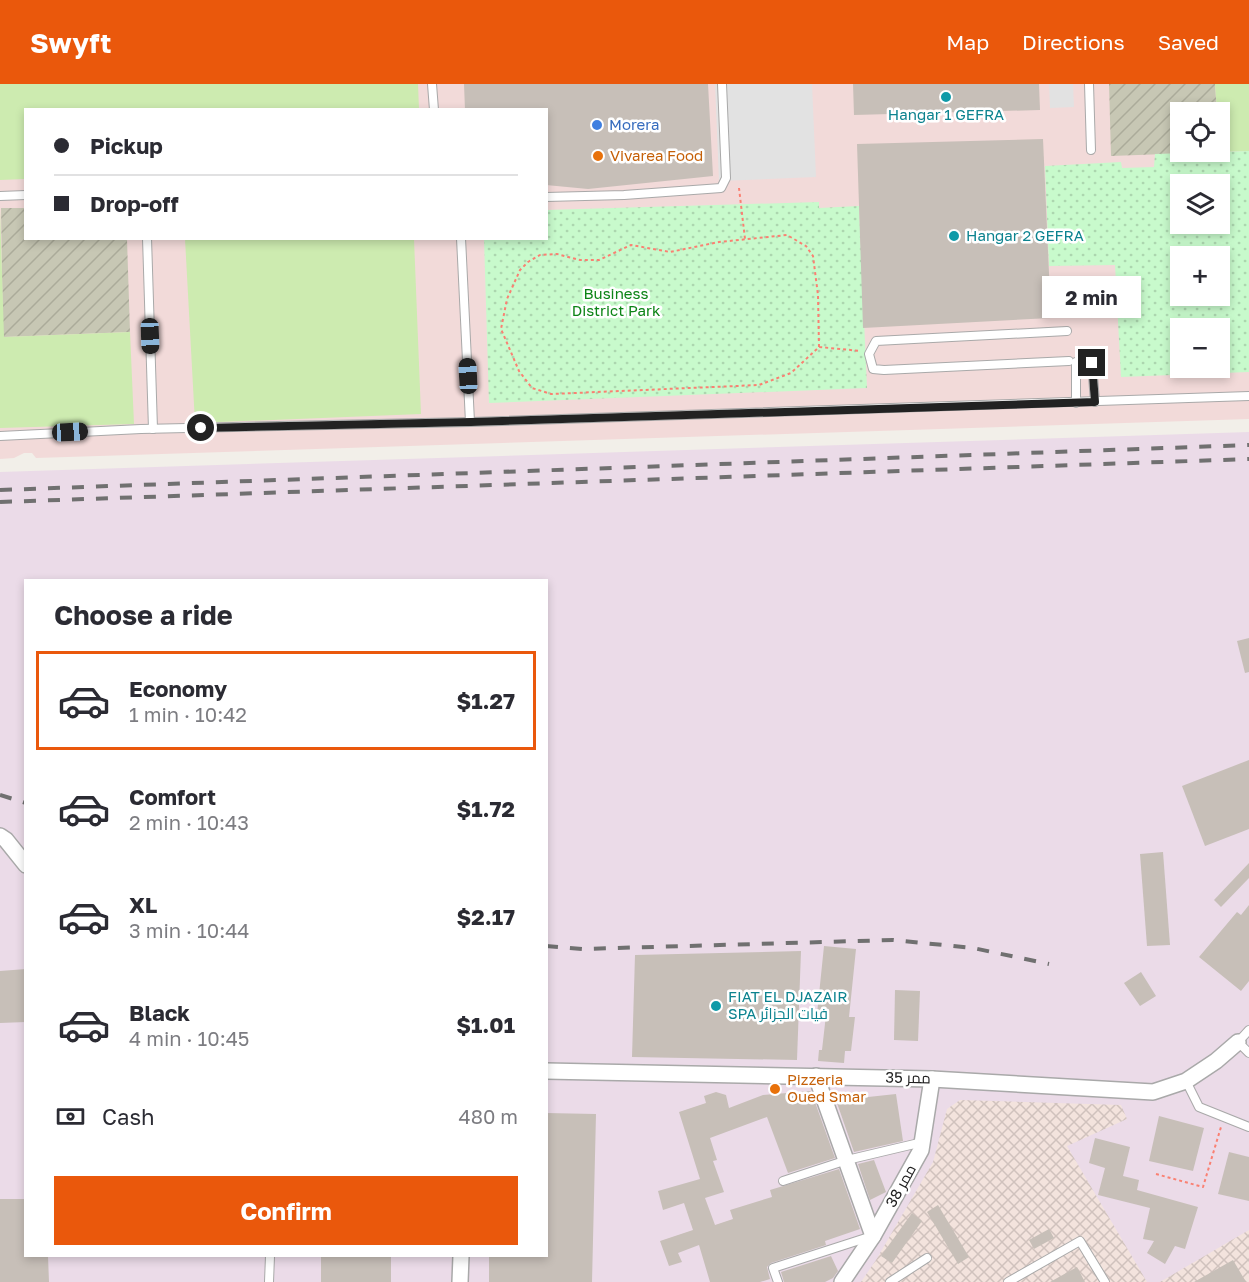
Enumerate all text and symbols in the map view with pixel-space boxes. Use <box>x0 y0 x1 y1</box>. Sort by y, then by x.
text: Swyft <box>30 26 111 59</box>
text: Map <box>946 29 989 55</box>
text: Directions <box>1022 29 1125 55</box>
text: Saved <box>1158 29 1219 55</box>
marker: Hangar 1 GEFRA <box>939 90 953 104</box>
map controls <box>1170 102 1230 378</box>
button: locate <box>1170 102 1230 162</box>
place label: Hangar 1 GEFRA <box>888 105 1004 123</box>
place label: Morera <box>609 115 659 133</box>
marker: Morera <box>590 118 604 132</box>
text: Pickup <box>90 132 163 159</box>
place label: Vivarea Food <box>610 146 703 164</box>
marker: Vivarea Food <box>591 149 605 163</box>
button: layers <box>1170 174 1230 234</box>
text: Drop-off <box>90 190 179 217</box>
place label: Hangar 2 GEFRA <box>966 226 1084 244</box>
marker: Hangar 2 GEFRA <box>947 229 961 243</box>
button: + <box>1170 246 1230 306</box>
callout: 2 min <box>1042 276 1142 318</box>
park label: Business District Park <box>572 284 661 319</box>
text: 2 min <box>1065 285 1118 309</box>
car <box>140 318 160 354</box>
button: − <box>1170 318 1230 378</box>
route end <box>1078 349 1105 376</box>
car <box>458 358 478 394</box>
route start <box>187 414 214 441</box>
car <box>52 422 88 442</box>
text: Choose a ride <box>54 599 233 631</box>
icon: car <box>57 674 111 728</box>
text: Economy <box>129 675 227 702</box>
text: $1.27 <box>456 687 515 714</box>
text: 1 min · 10:42 <box>129 702 247 726</box>
icon: car <box>57 782 111 836</box>
text: Comfort <box>129 783 216 810</box>
text: $1.72 <box>456 795 515 822</box>
text: 2 min · 10:43 <box>129 810 249 834</box>
icon: car <box>57 890 111 944</box>
text: XL <box>129 891 157 918</box>
text: $2.17 <box>456 903 515 930</box>
text: 3 min · 10:44 <box>129 918 250 942</box>
place label: FIAT EL DJAZAIR SPA فيات الجزائر <box>728 987 847 1023</box>
icon: car <box>57 998 111 1052</box>
text: Black <box>129 999 190 1026</box>
marker: FIAT EL DJAZAIR SPA فيات الجزائر <box>709 999 723 1013</box>
text: $1.01 <box>456 1011 515 1038</box>
text: 4 min · 10:45 <box>129 1026 249 1050</box>
street label: ممر 35 <box>885 1068 931 1087</box>
place label: Pizzeria Oued Smar <box>787 1070 866 1105</box>
marker: Pizzeria Oued Smar <box>768 1082 782 1096</box>
icon: cash <box>54 1100 87 1133</box>
text: Cash <box>102 1103 155 1130</box>
text: 480 m <box>459 1104 518 1128</box>
street label: ممر 38 <box>881 1161 920 1210</box>
button: Confirm <box>54 1176 518 1245</box>

